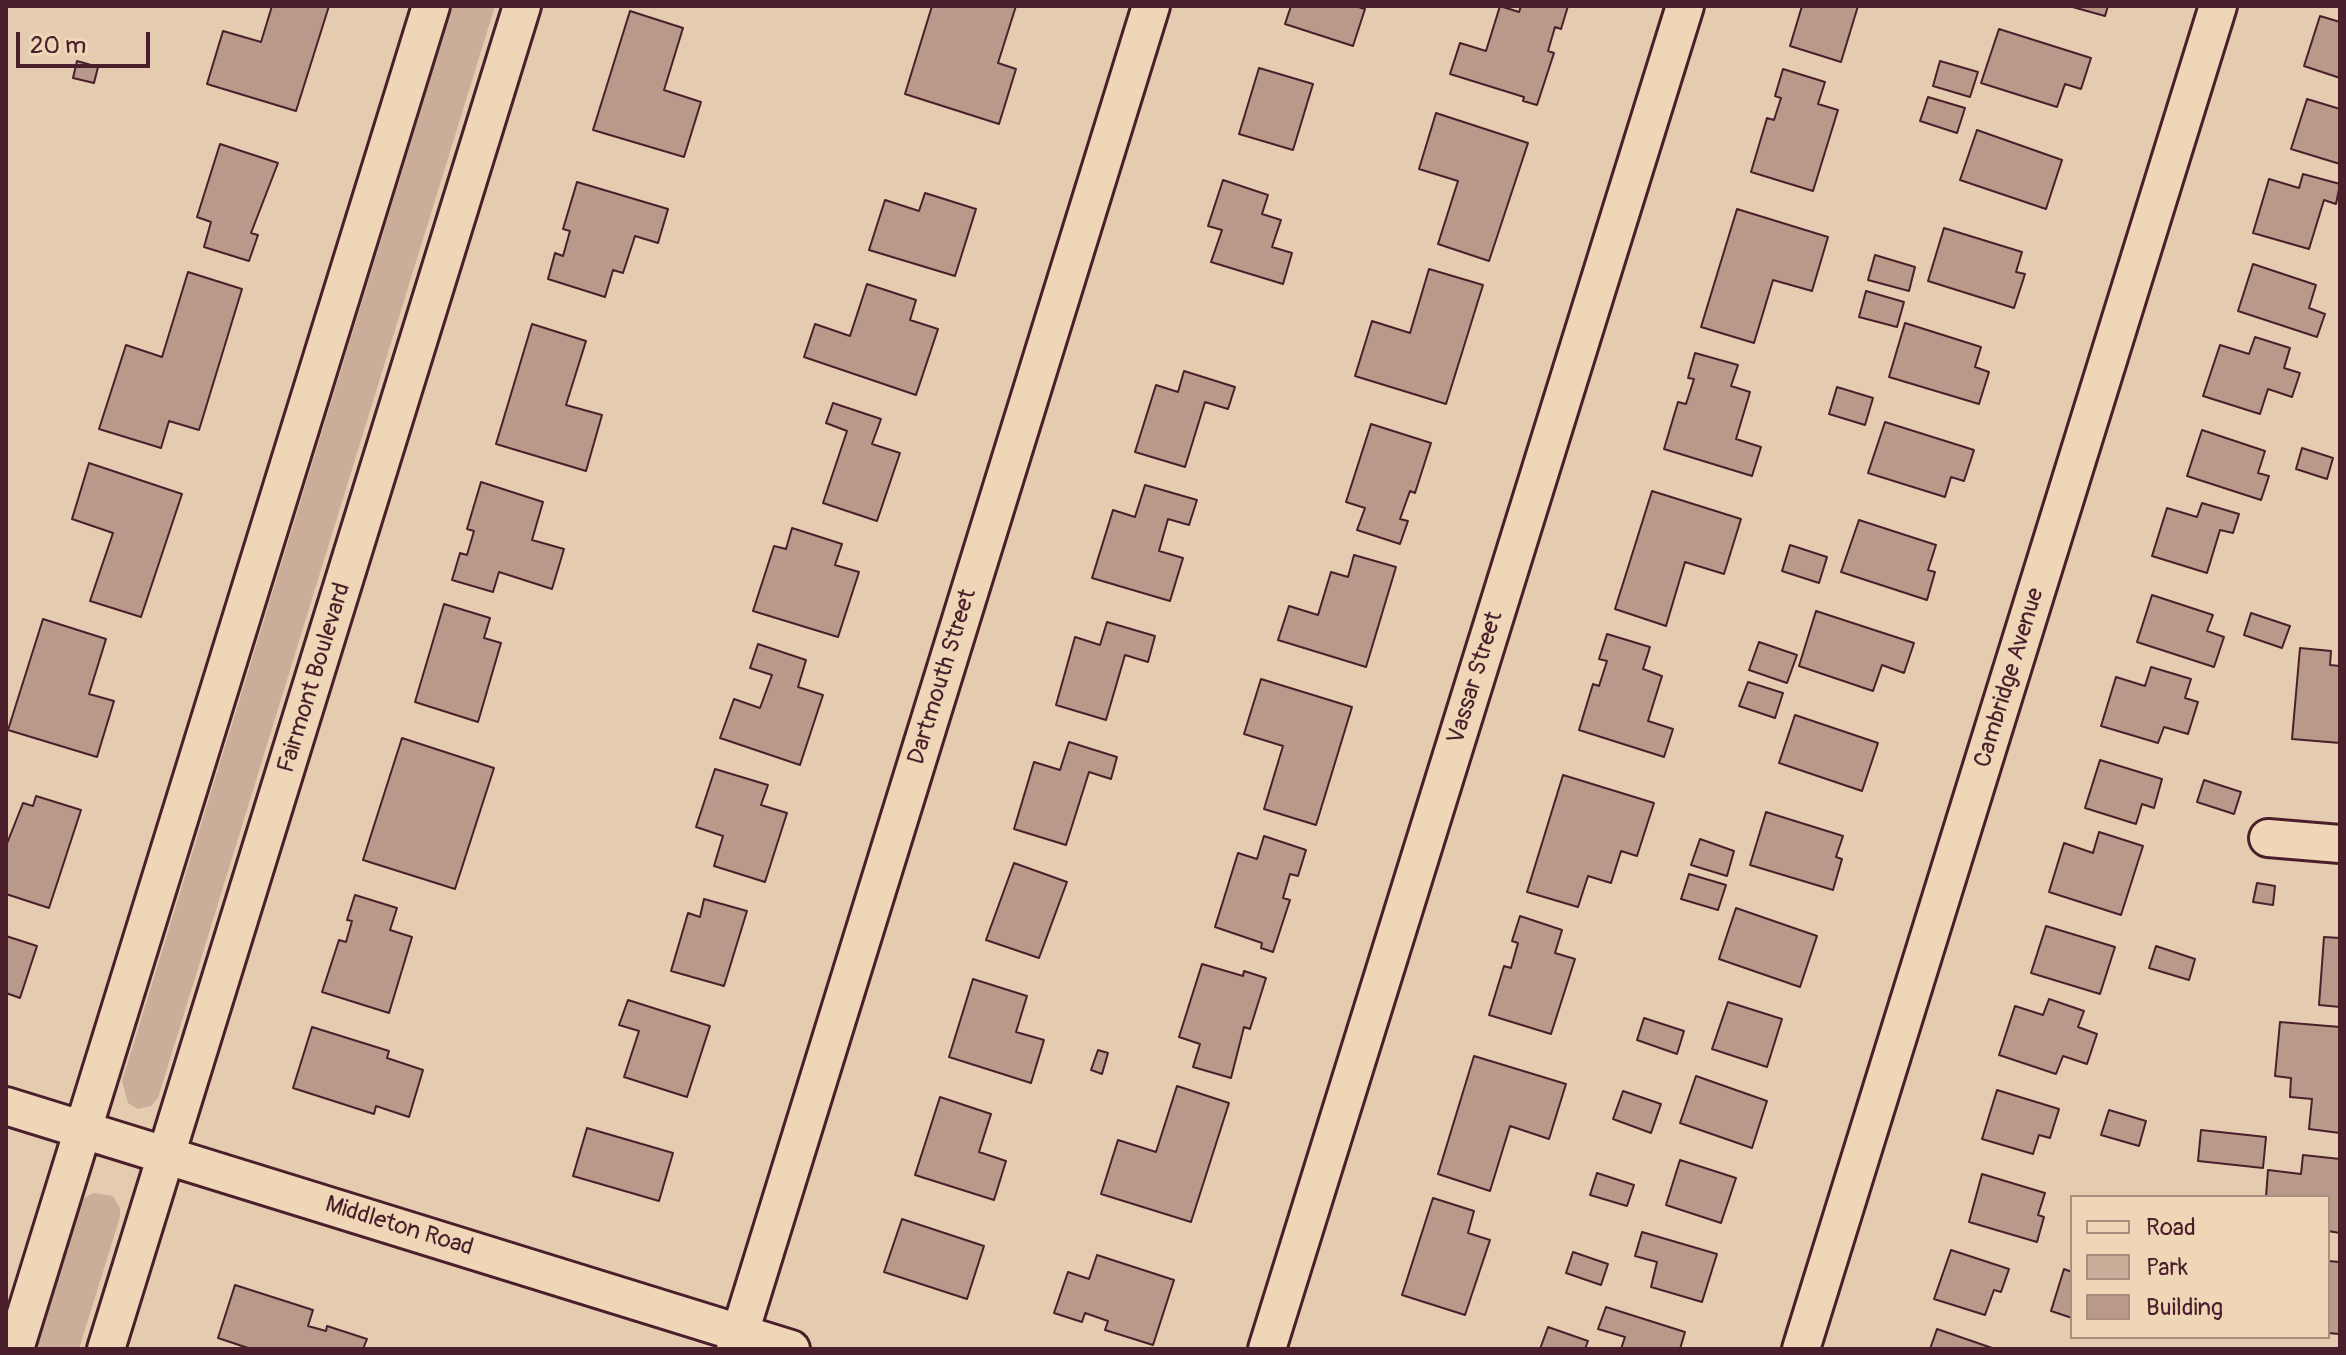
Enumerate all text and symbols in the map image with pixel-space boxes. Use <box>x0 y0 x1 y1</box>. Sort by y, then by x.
scale bar <box>20 16 154 66</box>
text: 20 m <box>30 31 86 60</box>
street label: Fairmont Boulevard <box>272 580 358 776</box>
street label: Cambridge Avenue <box>1969 585 2051 771</box>
street label: Dartmouth Street <box>903 586 983 768</box>
street label: Vassar Street <box>1442 608 1510 748</box>
street label: Middleton Road <box>321 1191 477 1263</box>
legend <box>2070 1195 2330 1339</box>
text: Road <box>2146 1213 2196 1242</box>
text: Park <box>2146 1253 2188 1282</box>
text: Building <box>2146 1293 2223 1322</box>

